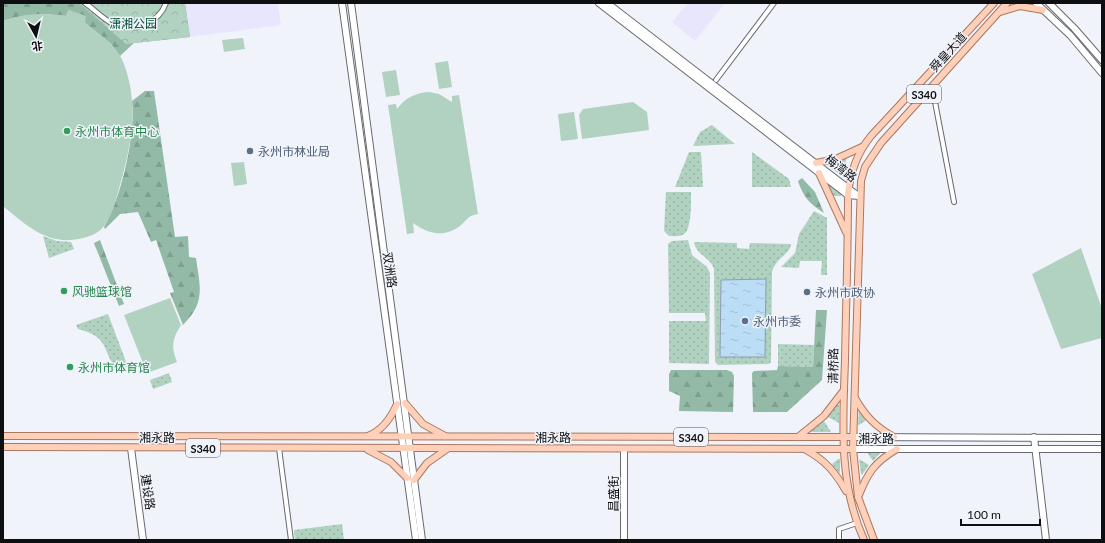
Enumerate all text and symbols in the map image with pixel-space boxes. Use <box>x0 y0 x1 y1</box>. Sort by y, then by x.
north arrow <box>16 16 56 56</box>
park label: 潇湘公园 <box>109 16 157 31</box>
street label: 舜皇大道 <box>926 29 970 75</box>
text: 北 <box>31 39 44 54</box>
road number: S340 <box>907 85 941 103</box>
place label: 永州市体育中心 <box>75 124 159 139</box>
marker: 永州市体育中心 <box>62 126 72 136</box>
place label: 永州市林业局 <box>258 144 330 159</box>
marker: 永州市林业局 <box>245 146 255 156</box>
street label: 梅湾路 <box>822 151 860 185</box>
street label: 双洲路 <box>380 251 400 289</box>
place label: 风驰篮球馆 <box>72 284 132 299</box>
place label: 永州市政协 <box>815 285 875 300</box>
marker: 风驰篮球馆 <box>59 286 69 296</box>
marker: 永州市政协 <box>802 287 812 297</box>
place label: 永州市委 <box>753 314 801 329</box>
marker: 永州市委 <box>740 316 750 326</box>
street label: 清桥路 <box>825 348 841 384</box>
place label: 永州市体育馆 <box>78 360 150 375</box>
marker: 永州市体育馆 <box>65 362 75 372</box>
road number: S340 <box>674 428 708 446</box>
street label: 湘永路 <box>139 430 175 445</box>
street label: 湘永路 <box>535 430 571 445</box>
street label: 湘永路 <box>858 431 894 446</box>
road number: S340 <box>186 439 220 457</box>
street label: 建设路 <box>138 473 158 511</box>
street label: 昌盛街 <box>606 476 621 512</box>
scale bar <box>961 501 1040 527</box>
text: 100 m <box>967 507 1001 522</box>

